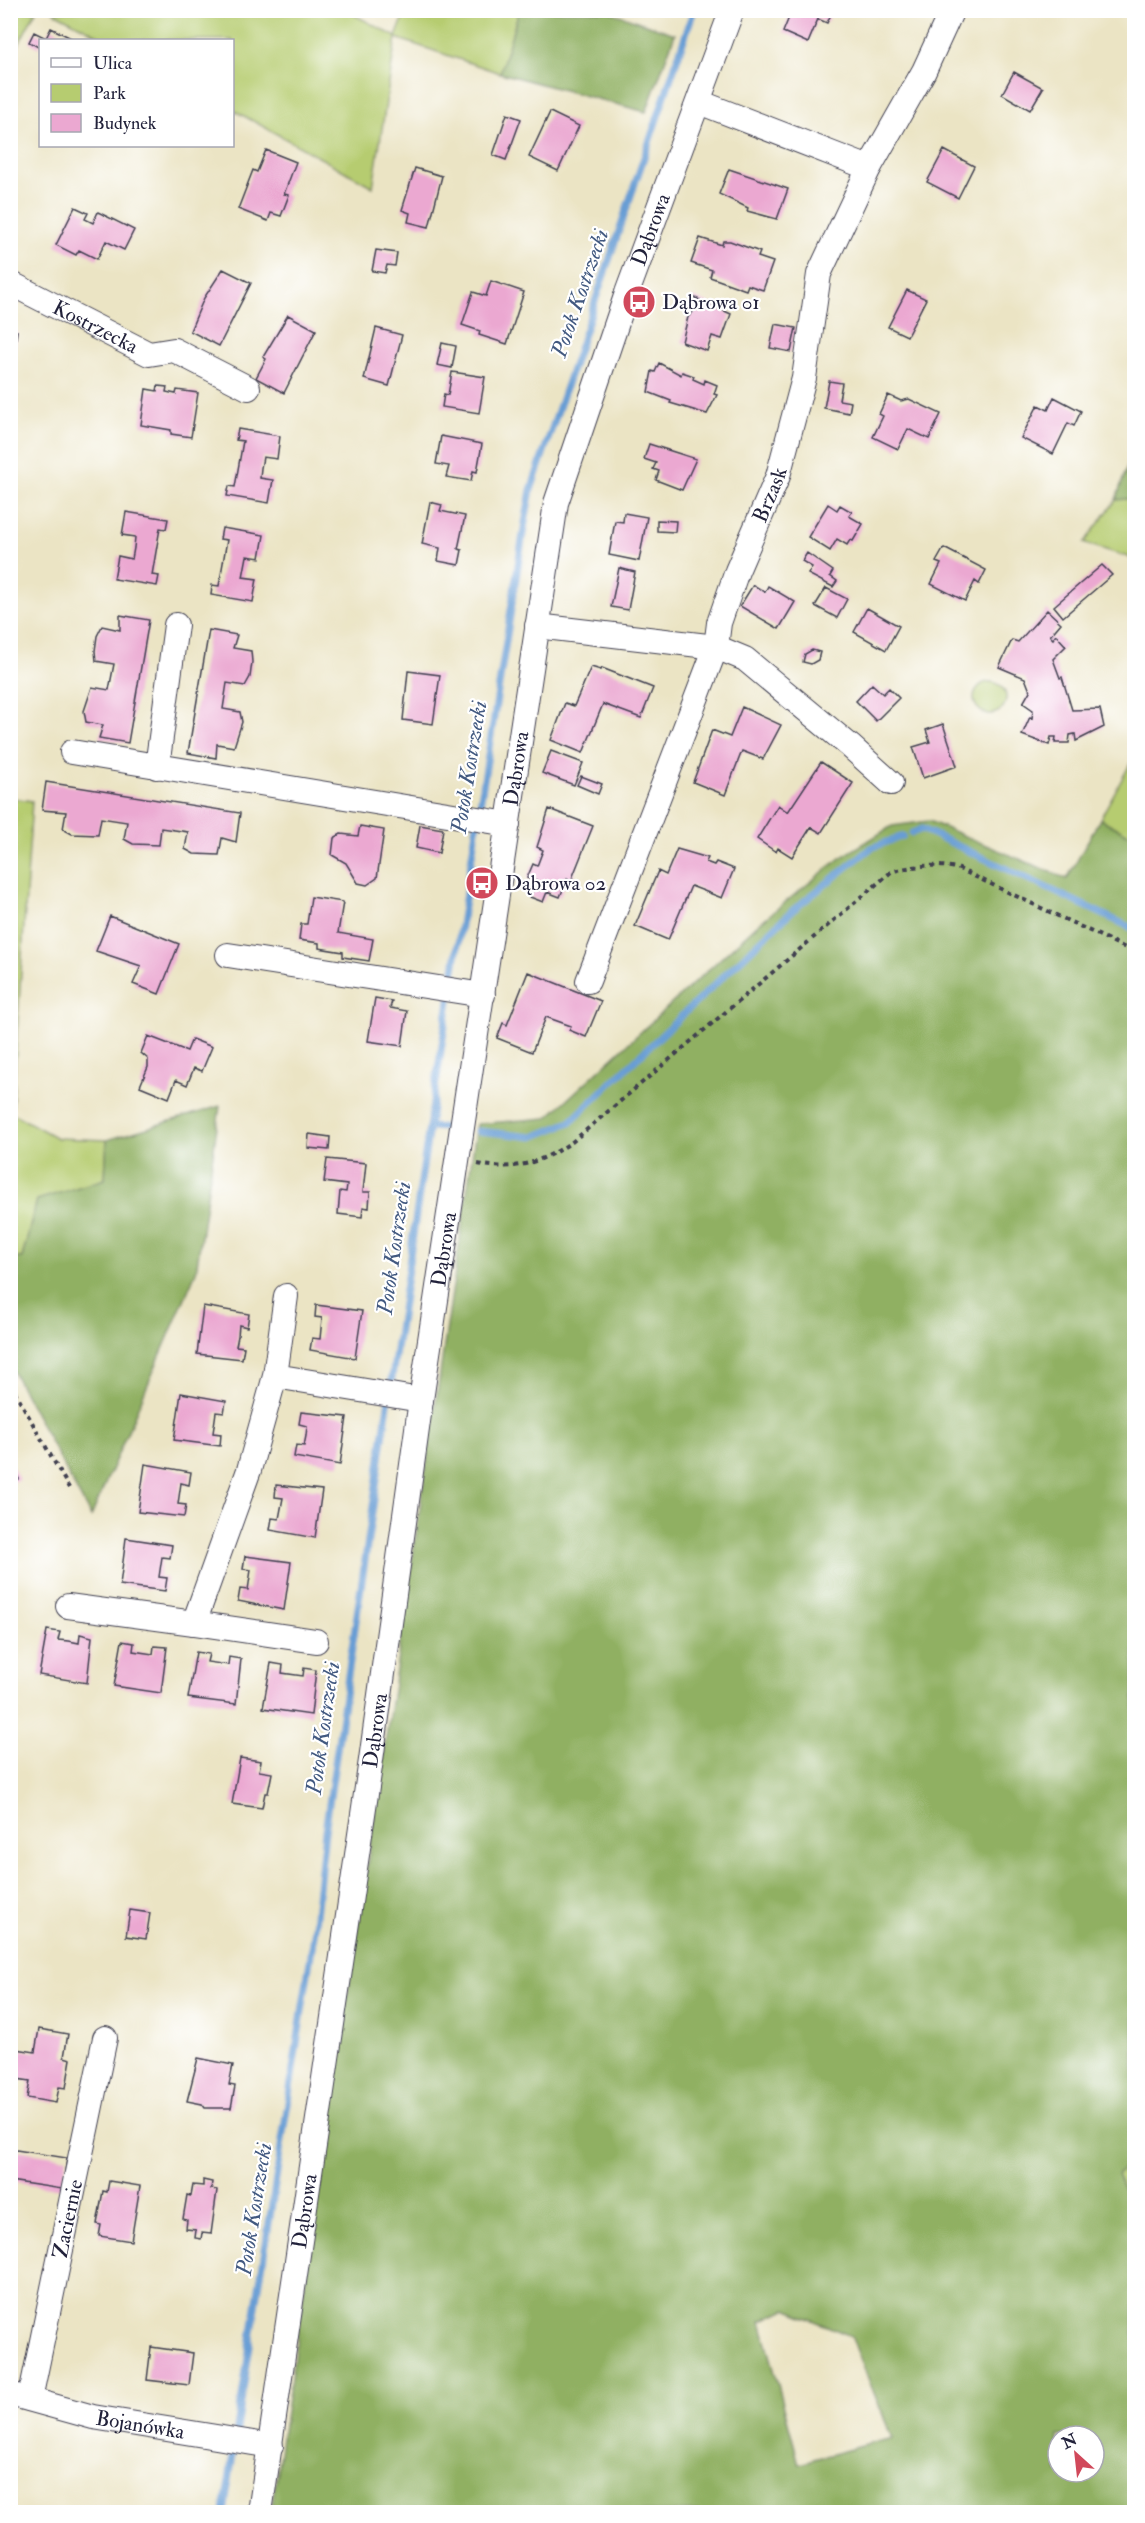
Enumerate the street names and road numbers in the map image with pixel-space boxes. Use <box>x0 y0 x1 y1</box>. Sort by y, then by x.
street label: Dąbrowa <box>625 189 677 270</box>
street label: Kostrzecka <box>48 294 143 360</box>
street label: Brzask <box>747 465 794 527</box>
street label: Dąbrowa <box>498 729 536 808</box>
street label: Dąbrowa <box>425 1210 463 1289</box>
street label: Dąbrowa <box>357 1691 394 1770</box>
street label: Dąbrowa <box>286 2172 324 2251</box>
street label: Zaciernie <box>47 2177 89 2261</box>
street label: Bojanówka <box>94 2405 187 2446</box>

